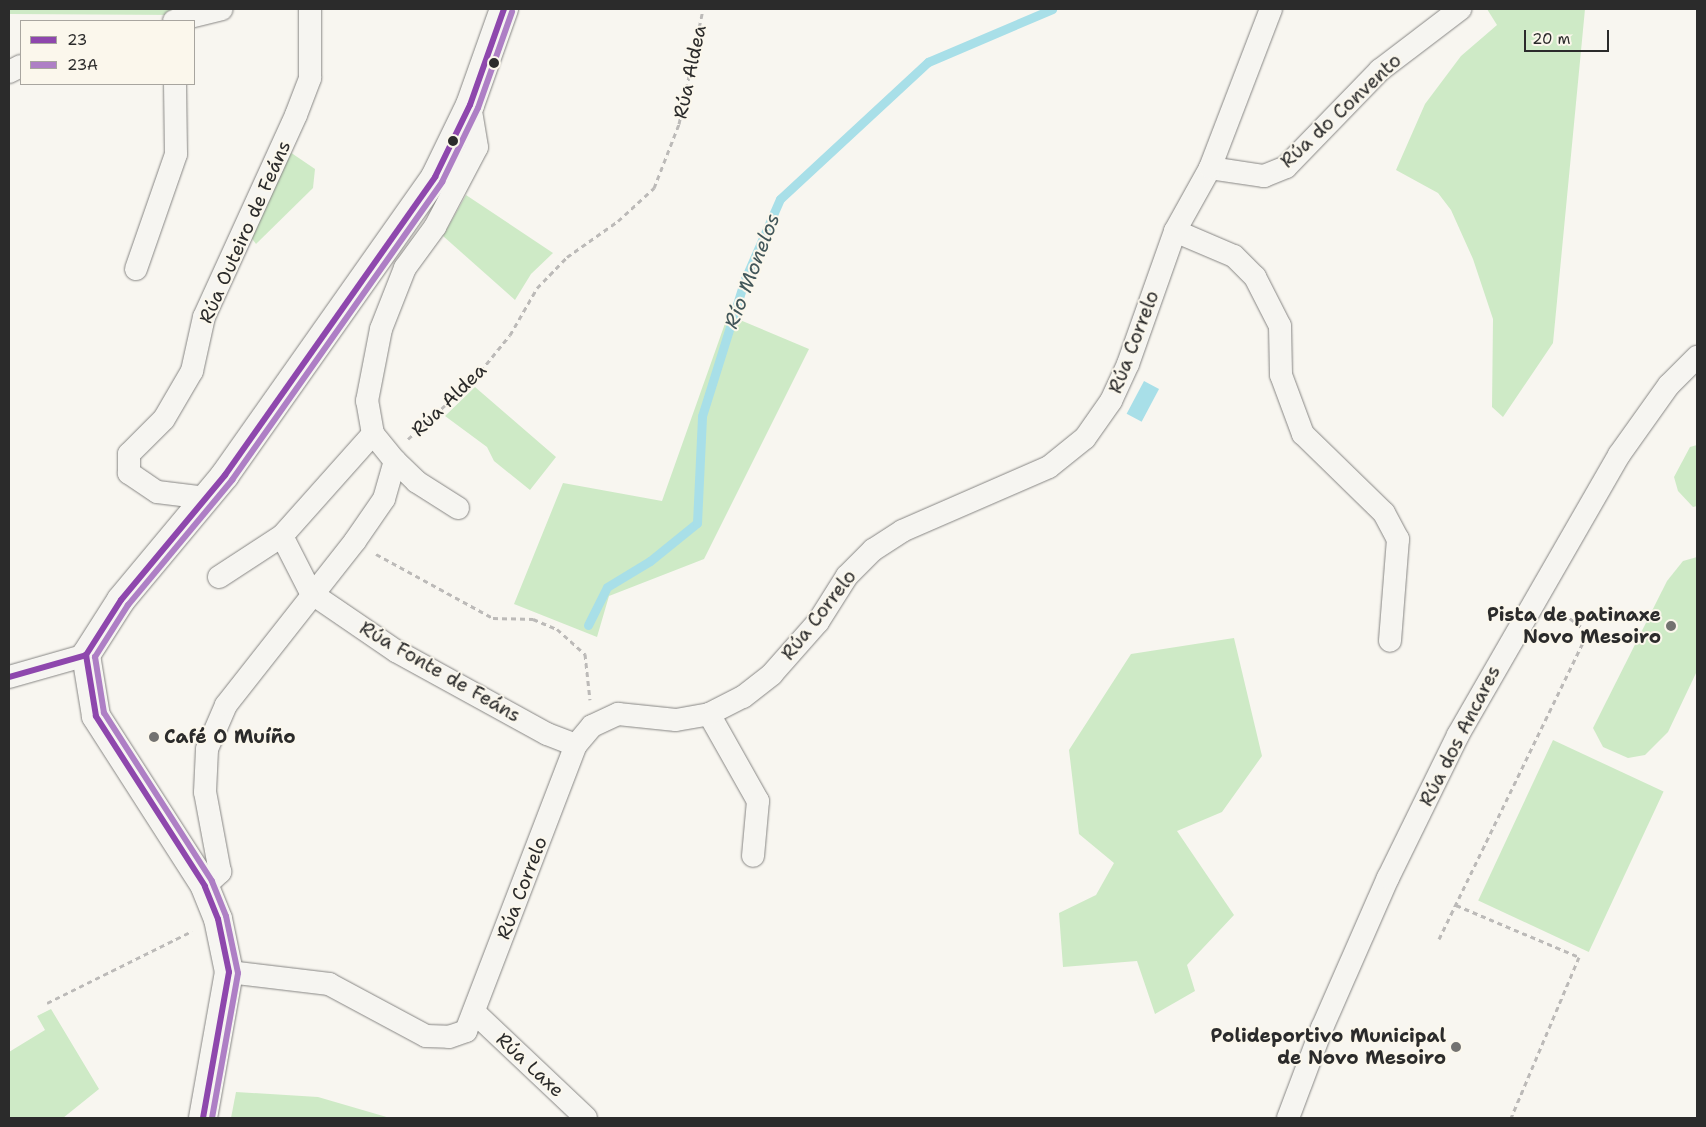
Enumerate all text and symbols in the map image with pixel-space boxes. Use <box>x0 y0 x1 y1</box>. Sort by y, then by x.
legend <box>20 20 195 85</box>
scale bar <box>1526 20 1611 52</box>
street label: Rúa Aldea <box>669 23 711 121</box>
text: 20 m <box>1532 29 1571 49</box>
text: 23 <box>67 30 87 50</box>
street label: Rúa do Convento <box>1276 49 1406 173</box>
text: 23A <box>67 55 98 75</box>
unlabelled marker <box>489 58 499 68</box>
unlabelled marker <box>448 136 458 146</box>
street label: Rúa Outeiro de Feáns <box>194 137 296 327</box>
water label: Río Monelos <box>719 210 785 332</box>
street label: Rúa Correlo <box>1104 287 1164 397</box>
street label: Rúa Aldea <box>407 359 491 441</box>
street label: Rúa Correlo <box>777 565 861 665</box>
place label: Pista de patinaxe Novo Mesoiro <box>1487 604 1661 648</box>
street label: Rúa Fonte de Feáns <box>356 617 524 727</box>
marker: Pista de patinaxe Novo Mesoiro <box>1665 620 1677 632</box>
street label: Rúa dos Ancares <box>1415 662 1505 810</box>
place label: Café O Muíño <box>164 726 295 748</box>
marker: Café O Muíño <box>148 731 160 743</box>
street label: Rúa Correlo <box>492 833 552 943</box>
place label: Polideportivo Municipal de Novo Mesoiro <box>1211 1025 1446 1069</box>
street label: Rúa Laxe <box>491 1028 569 1102</box>
marker: Polideportivo Municipal de Novo Mesoiro <box>1450 1041 1462 1053</box>

